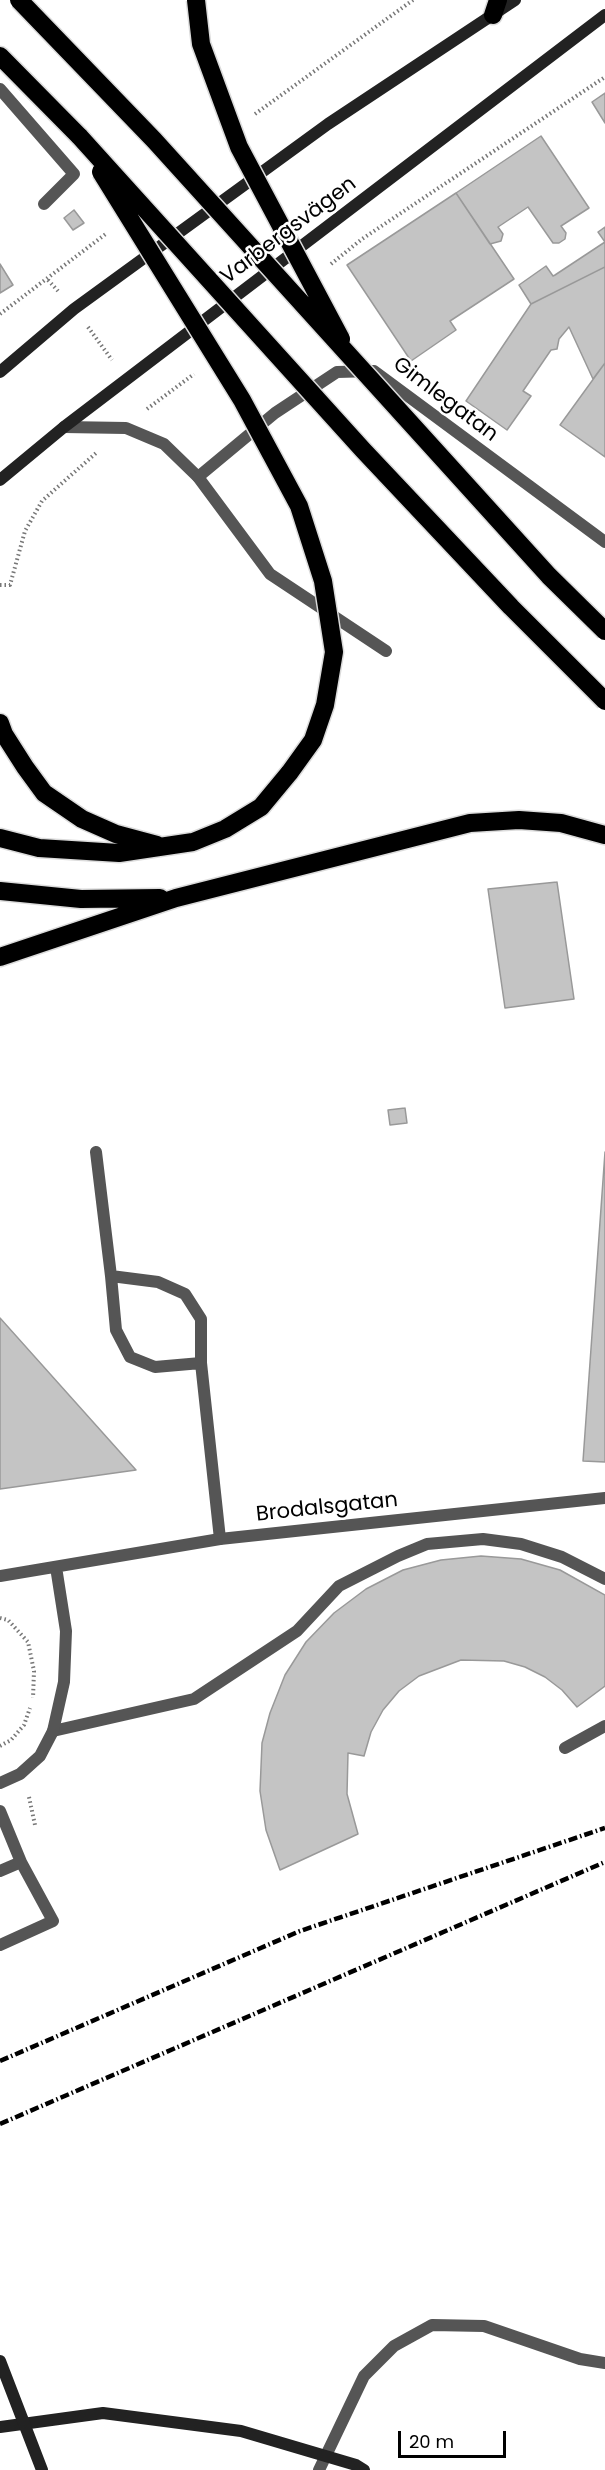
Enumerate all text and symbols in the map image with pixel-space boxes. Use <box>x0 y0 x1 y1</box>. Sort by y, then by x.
street label: Varbergsvägen <box>216 172 362 290</box>
street label: Gimlegatan <box>388 352 502 448</box>
street label: Brodalsgatan <box>255 1488 399 1528</box>
scale bar <box>401 2419 509 2457</box>
text: 20 m <box>409 2429 454 2454</box>

